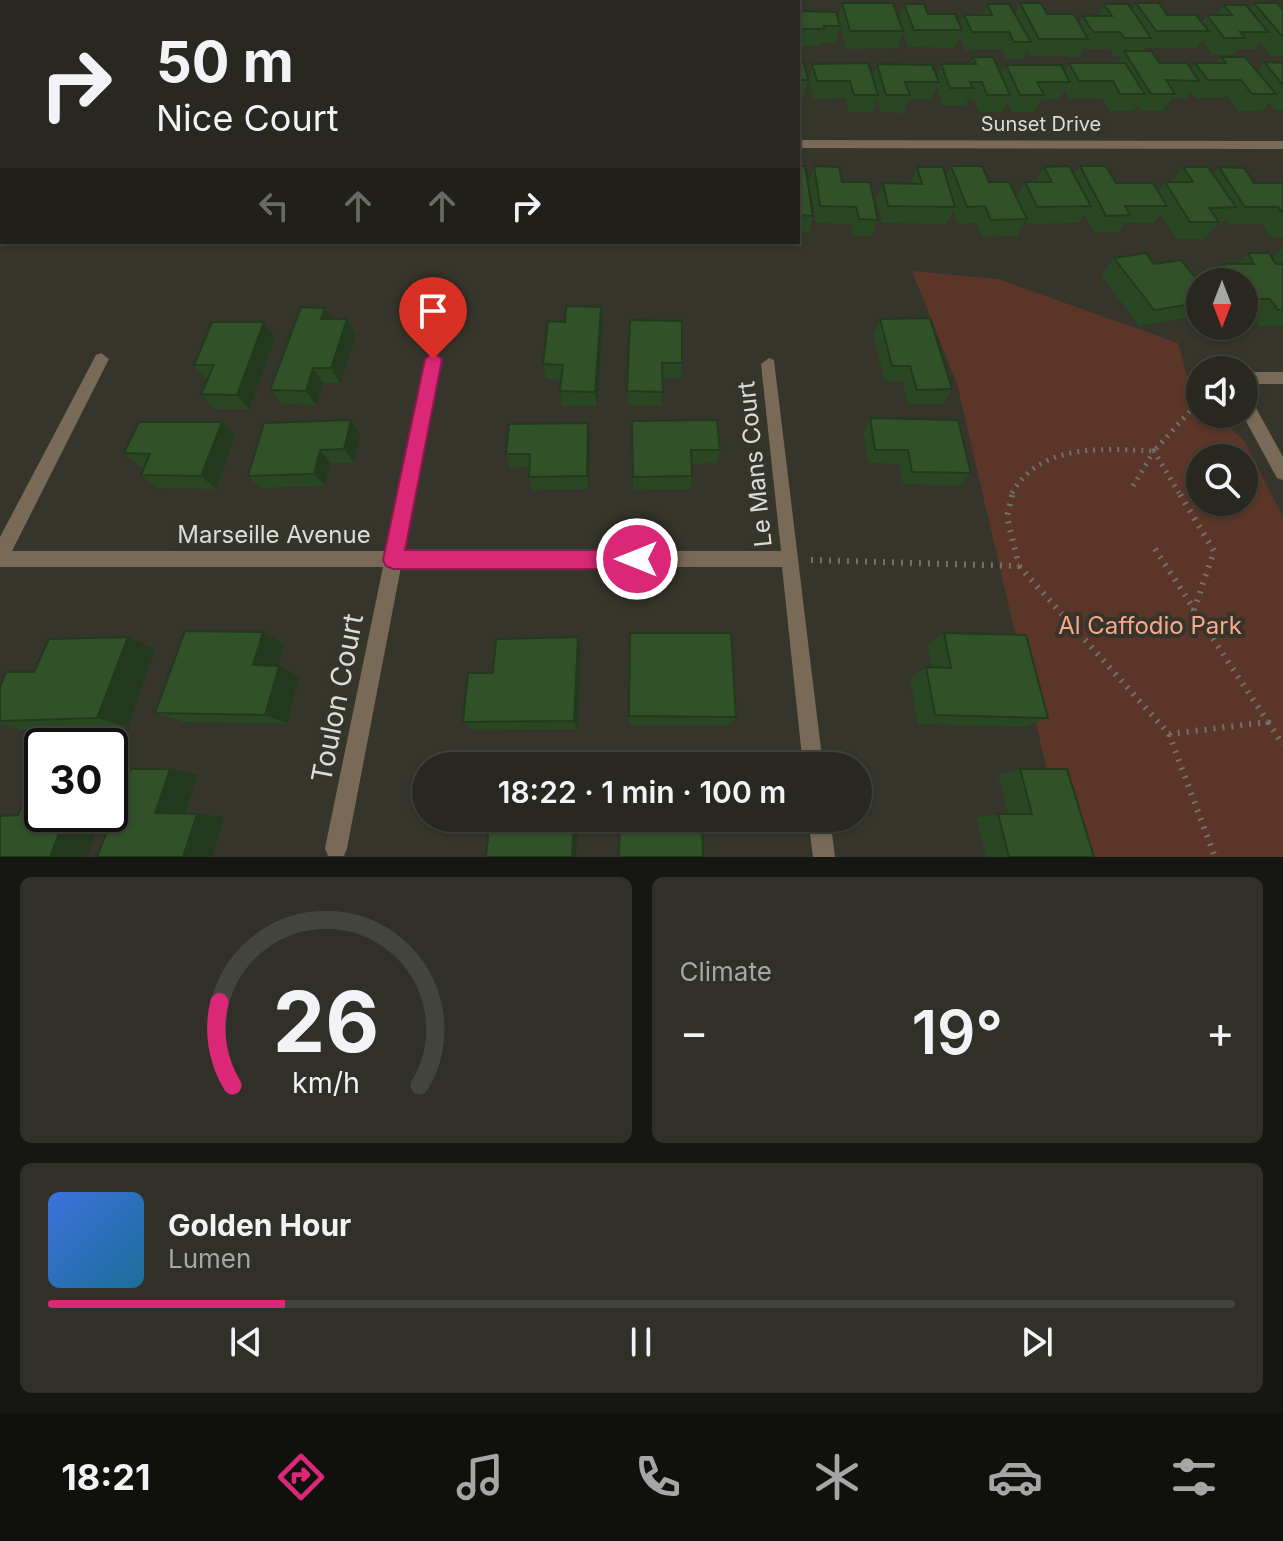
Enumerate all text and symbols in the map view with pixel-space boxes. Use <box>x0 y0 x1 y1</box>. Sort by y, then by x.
text: 50 m <box>156 28 294 96</box>
icon: right <box>24 32 128 136</box>
text: Nice Court <box>156 96 339 140</box>
street label: Sunset Drive <box>981 112 1101 136</box>
icon: left <box>252 184 296 228</box>
icon: ahead <box>336 184 380 228</box>
icon: ahead <box>420 184 464 228</box>
icon: right <box>504 184 548 228</box>
north arrow <box>1186 268 1258 340</box>
map controls <box>1186 268 1258 516</box>
pin <box>399 277 467 359</box>
icon: arrive <box>411 289 455 333</box>
button: sound <box>1186 356 1258 428</box>
street label: Le Mans Court <box>731 380 778 548</box>
button: search <box>1186 444 1258 516</box>
position arrow <box>595 517 679 601</box>
street label: Marseille Avenue <box>177 520 371 549</box>
street label: Toulon Court <box>304 611 370 785</box>
park label: Al Caffodio Park <box>1058 611 1242 640</box>
speed limit sign: 30 <box>24 728 128 832</box>
text: 18:22 · 1 min · 100 m <box>498 774 786 810</box>
text: Climate <box>680 956 772 987</box>
text: 26 <box>273 971 379 1072</box>
text: 19° <box>912 996 1003 1068</box>
text: − <box>680 1005 709 1059</box>
text: + <box>1206 1005 1235 1059</box>
text: km/h <box>292 1065 360 1100</box>
text: Golden Hour <box>168 1207 351 1243</box>
text: Lumen <box>168 1243 251 1274</box>
icon: previous <box>224 1320 268 1364</box>
icon: pause <box>619 1320 663 1364</box>
icon: next <box>1015 1320 1059 1364</box>
icon: directions <box>273 1449 329 1505</box>
icon: music <box>452 1449 508 1505</box>
icon: phone <box>630 1449 686 1505</box>
icon: climate <box>809 1449 865 1505</box>
icon: car <box>987 1449 1043 1505</box>
icon: filters <box>1166 1449 1222 1505</box>
text: 18:21 <box>61 1455 150 1499</box>

